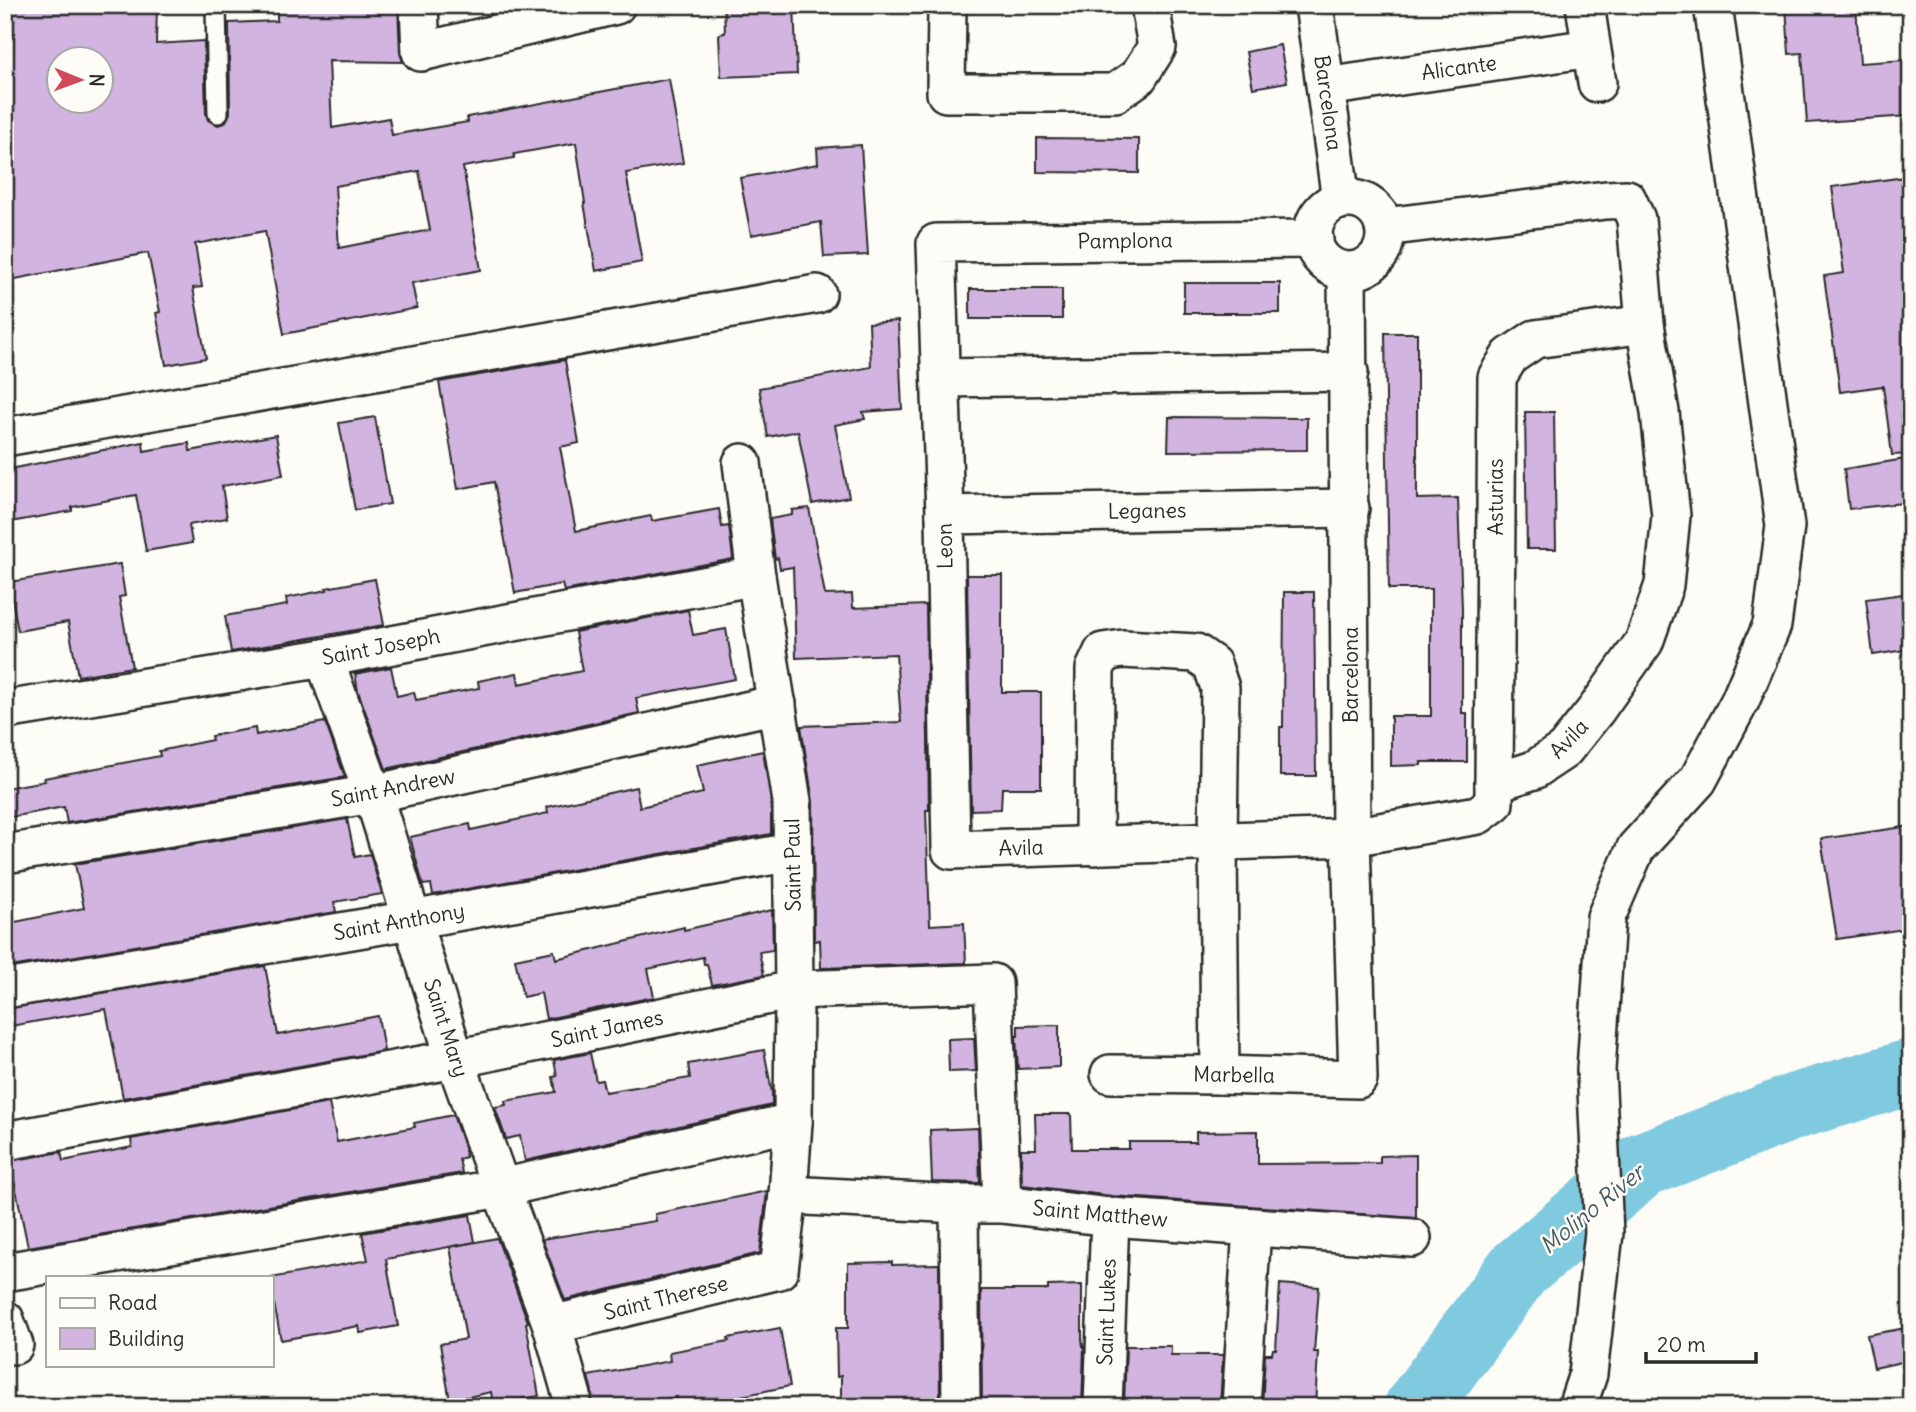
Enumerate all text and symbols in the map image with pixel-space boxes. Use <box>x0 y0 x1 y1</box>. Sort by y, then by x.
north arrow <box>46 46 116 116</box>
street label: Alicante <box>1420 49 1498 86</box>
street label: Barcelona <box>1308 53 1349 153</box>
text: N <box>85 74 109 87</box>
street label: Pamplona <box>1077 226 1173 255</box>
street label: Asturias <box>1482 458 1509 536</box>
street label: Leganes <box>1107 496 1187 525</box>
street label: Leon <box>931 523 958 569</box>
street label: Saint Joseph <box>320 622 442 671</box>
street label: Barcelona <box>1337 627 1364 723</box>
street label: Avila <box>1543 713 1594 764</box>
street label: Saint Andrew <box>328 762 457 813</box>
street label: Saint Paul <box>778 818 807 912</box>
street label: Avila <box>998 833 1044 862</box>
street label: Saint Anthony <box>331 897 467 946</box>
street label: Saint Mary <box>418 975 475 1080</box>
street label: Saint James <box>548 1003 666 1054</box>
street label: Marbella <box>1193 1060 1275 1089</box>
water label: Molino River <box>1534 1156 1652 1260</box>
street label: Saint Matthew <box>1031 1194 1169 1233</box>
street label: Saint Lukes <box>1091 1258 1122 1366</box>
street label: Saint Therese <box>601 1269 731 1326</box>
legend <box>46 1276 273 1366</box>
text: Road <box>108 1289 157 1316</box>
scale bar <box>1646 1321 1757 1365</box>
text: Building <box>108 1325 184 1352</box>
text: 20 m <box>1657 1331 1706 1358</box>

